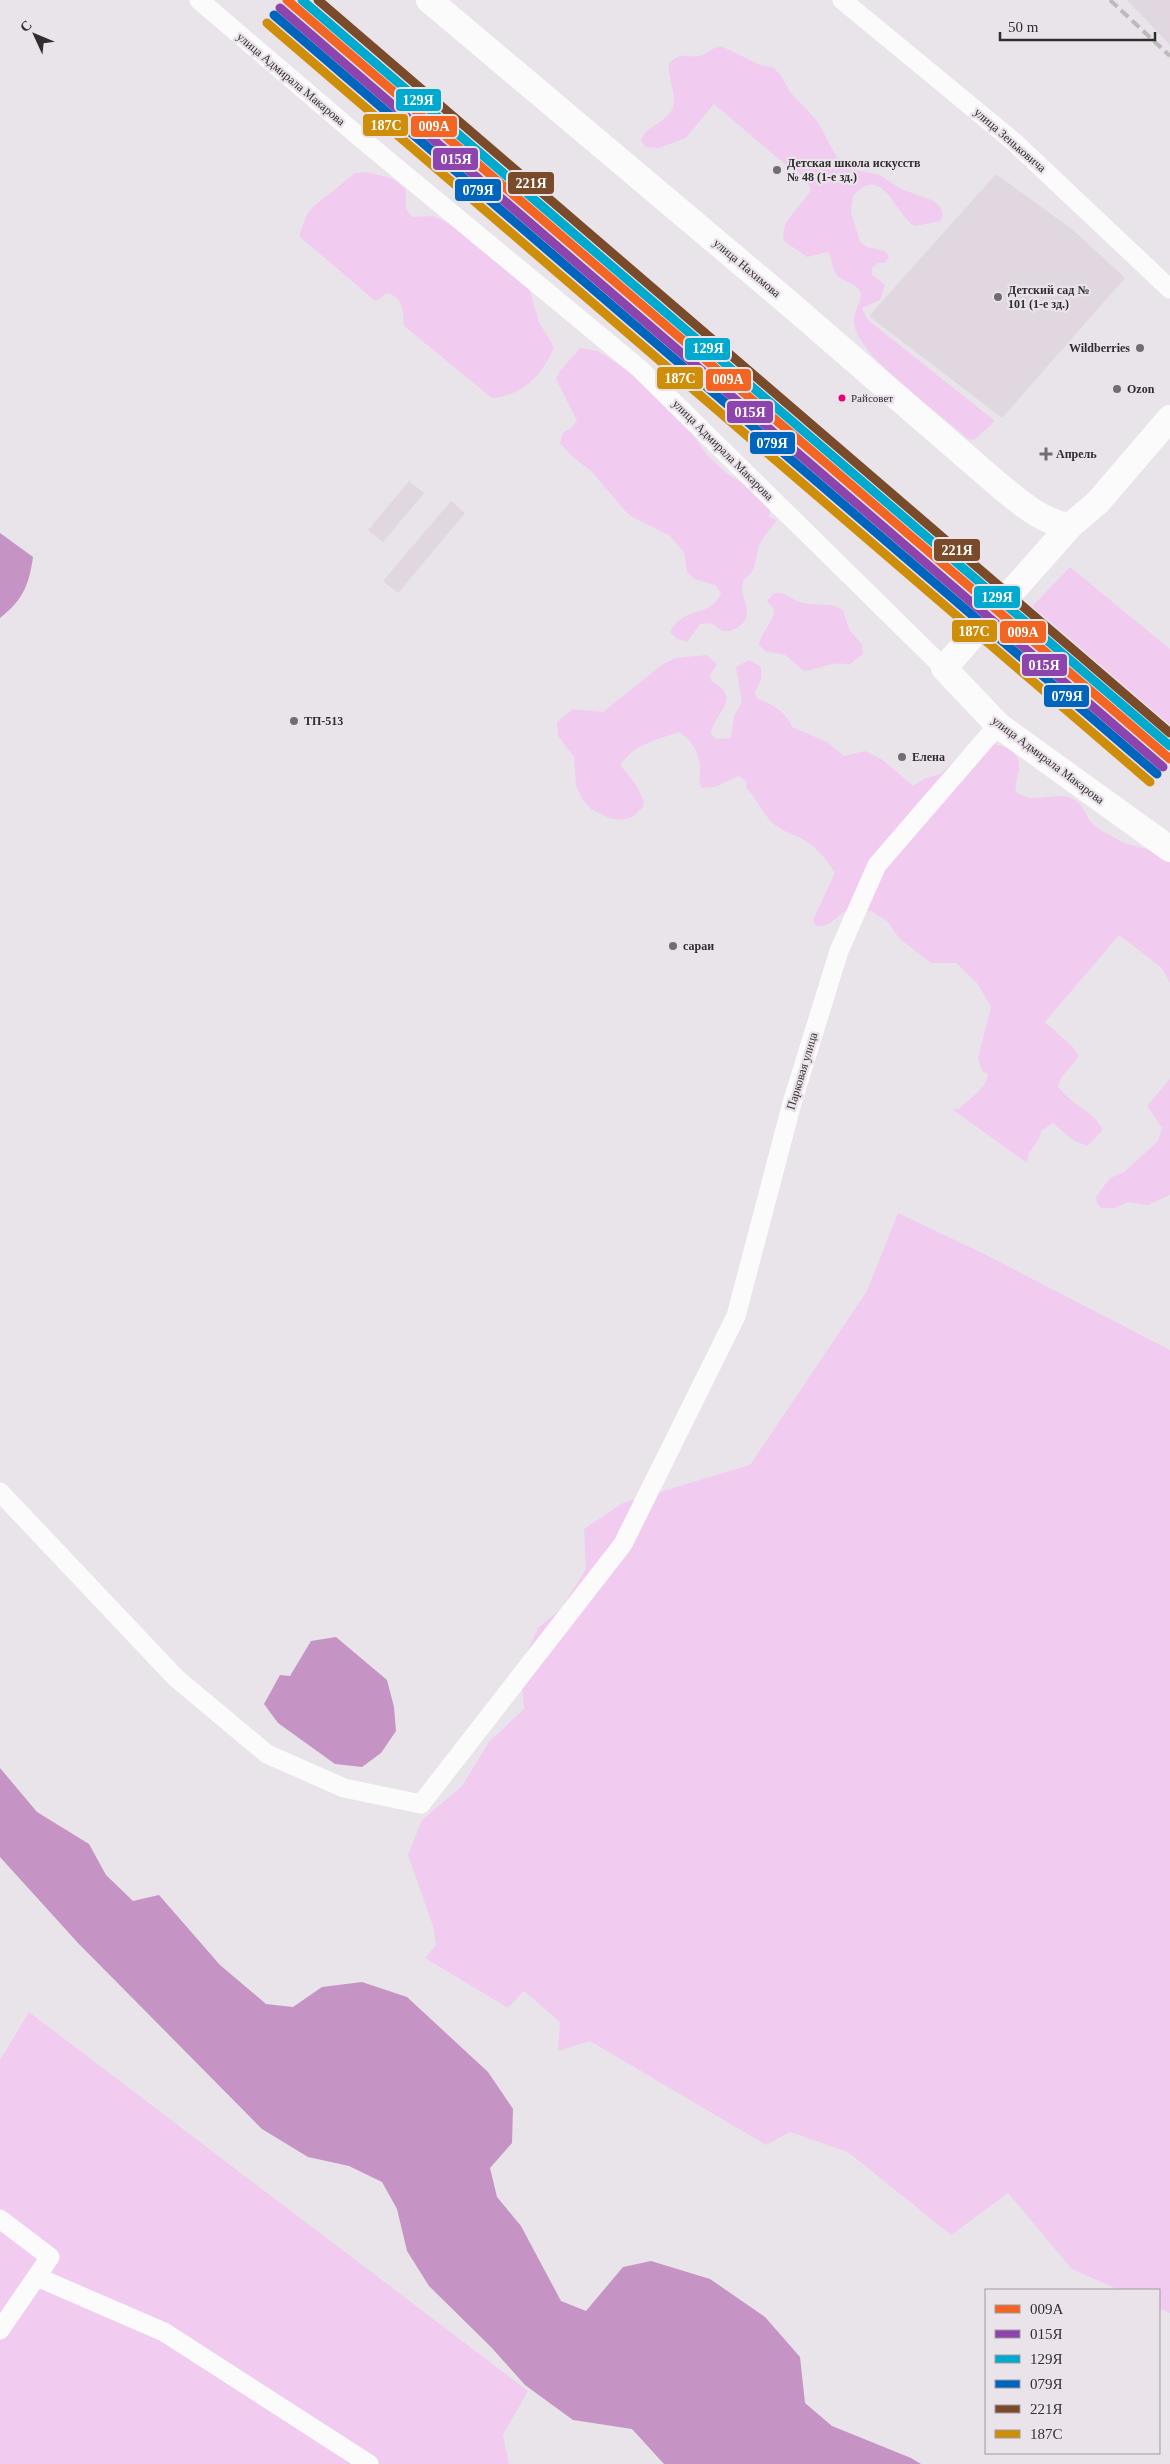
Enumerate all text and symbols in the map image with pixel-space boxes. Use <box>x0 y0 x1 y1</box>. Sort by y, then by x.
north arrow <box>10 10 60 60</box>
scale bar <box>1000 10 1155 42</box>
text: С <box>17 17 35 35</box>
text: 50 m <box>1008 19 1039 35</box>
street label: улица Адмирала Макарова <box>234 30 348 129</box>
line badge: 129Я <box>395 88 442 112</box>
text: 129Я <box>402 93 434 108</box>
street label: улица Зеньковича <box>971 105 1049 175</box>
line badge: 187С <box>362 113 409 137</box>
line badge: 009А <box>410 115 458 138</box>
text: 187С <box>370 118 402 133</box>
text: 009А <box>418 119 450 134</box>
line badge: 015Я <box>432 147 479 171</box>
text: 015Я <box>440 152 472 167</box>
place label: Детская школа искусств № 48 (1-е зд.) <box>787 156 921 184</box>
marker: Детская школа искусств № 48 (1-е зд.) <box>771 164 783 176</box>
line badge: 221Я <box>507 171 555 195</box>
text: 221Я <box>515 176 547 191</box>
line badge: 079Я <box>454 178 502 202</box>
text: 079Я <box>462 183 494 198</box>
street label: улица Нахимова <box>711 236 784 301</box>
place label: Детский сад № 101 (1-е зд.) <box>1008 283 1089 311</box>
marker: Детский сад № 101 (1-е зд.) <box>992 291 1004 303</box>
line badge: 129Я <box>684 337 731 361</box>
text: 129Я <box>692 341 724 356</box>
place label: Wildberries <box>1069 341 1130 355</box>
marker: Wildberries <box>1134 342 1146 354</box>
line badge: 187С <box>656 366 704 390</box>
line badge: 009А <box>705 368 752 392</box>
text: 187С <box>664 371 696 386</box>
text: 009А <box>712 372 744 387</box>
place label: Ozon <box>1127 382 1155 396</box>
marker: Ozon <box>1111 383 1123 395</box>
place label: Райсовет <box>851 392 893 404</box>
marker: Райсовет <box>837 393 847 403</box>
street label: улица Адмирала Макарова <box>670 397 777 504</box>
line badge: 015Я <box>726 400 774 424</box>
text: 015Я <box>734 405 766 420</box>
line badge: 079Я <box>749 431 796 455</box>
text: 079Я <box>756 436 788 451</box>
place label: Апрель <box>1056 447 1097 461</box>
marker: Апрель <box>1040 448 1052 460</box>
line badge: 221Я <box>933 538 981 562</box>
text: 221Я <box>941 543 973 558</box>
line badge: 129Я <box>973 585 1021 609</box>
text: 129Я <box>981 590 1013 605</box>
line badge: 187С <box>951 619 998 643</box>
line badge: 009А <box>999 620 1047 644</box>
text: 187С <box>958 624 990 639</box>
text: 009А <box>1007 625 1039 640</box>
line badge: 015Я <box>1021 653 1068 677</box>
text: 015Я <box>1028 658 1060 673</box>
line badge: 079Я <box>1043 684 1090 708</box>
text: 079Я <box>1051 689 1083 704</box>
street label: улица Адмирала Макарова <box>989 713 1107 807</box>
place label: ТП-513 <box>304 714 343 728</box>
marker: ТП-513 <box>288 715 300 727</box>
place label: Елена <box>912 750 945 764</box>
marker: Елена <box>896 751 908 763</box>
place label: сараи <box>683 939 714 953</box>
marker: сараи <box>667 940 679 952</box>
street label: Парковая улица <box>784 1030 821 1111</box>
legend <box>985 2289 1160 2454</box>
text: 009А <box>1030 2301 1064 2317</box>
text: 015Я <box>1030 2326 1063 2342</box>
text: 129Я <box>1030 2351 1063 2367</box>
text: 079Я <box>1030 2376 1063 2392</box>
text: 221Я <box>1030 2401 1063 2417</box>
text: 187С <box>1030 2426 1063 2442</box>

